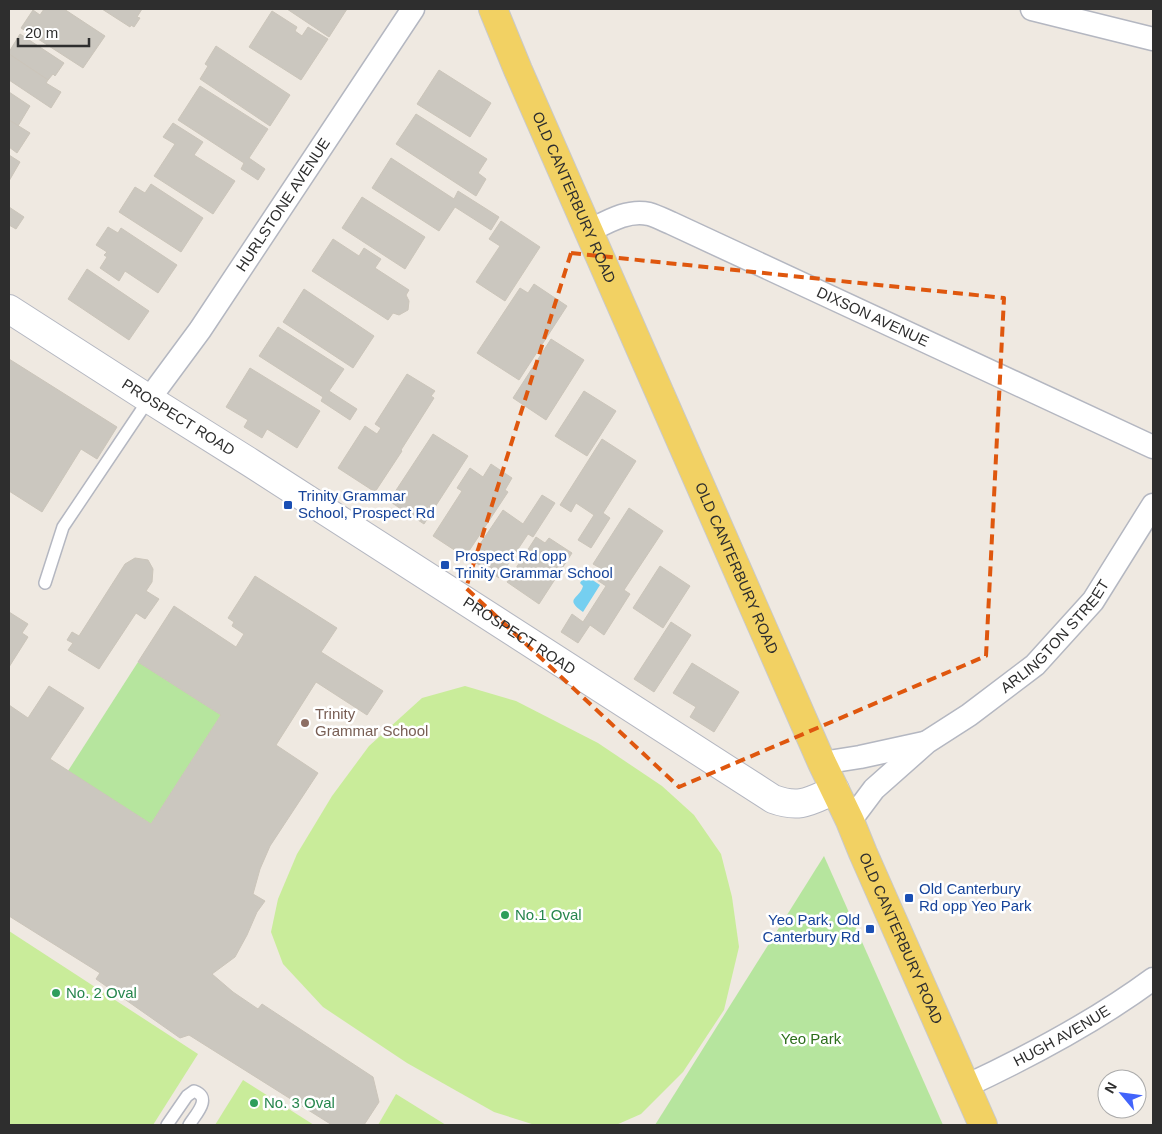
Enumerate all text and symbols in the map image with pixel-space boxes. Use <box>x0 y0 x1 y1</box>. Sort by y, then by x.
scale bar <box>18 15 89 47</box>
text: 20 m <box>25 24 58 41</box>
street label: OLD CANTERBURY ROAD <box>529 109 619 286</box>
street label: HURLSTONE AVENUE <box>232 135 333 274</box>
street label: DIXSON AVENUE <box>814 283 932 350</box>
street label: PROSPECT ROAD <box>119 375 238 459</box>
street label: OLD CANTERBURY ROAD <box>692 480 782 657</box>
place label: Trinity Grammar School, Prospect Rd <box>298 487 435 521</box>
marker: Trinity Grammar School, Prospect Rd <box>282 499 294 511</box>
place label: Prospect Rd opp Trinity Grammar School <box>455 547 613 581</box>
marker: Prospect Rd opp Trinity Grammar School <box>439 559 451 571</box>
street label: ARLINGTON STREET <box>997 576 1112 696</box>
street label: PROSPECT ROAD <box>460 593 579 678</box>
place label: Trinity Grammar School <box>315 705 428 739</box>
marker: Trinity Grammar School <box>299 717 311 729</box>
street label: OLD CANTERBURY ROAD <box>856 850 946 1027</box>
place label: Old Canterbury Rd opp Yeo Park <box>919 880 1032 914</box>
marker: Old Canterbury Rd opp Yeo Park <box>903 892 915 904</box>
place label: No.1 Oval <box>515 906 582 923</box>
marker: No.1 Oval <box>499 909 511 921</box>
place label: Yeo Park, Old Canterbury Rd <box>762 911 860 945</box>
marker: Yeo Park, Old Canterbury Rd <box>864 923 876 935</box>
place label: No. 2 Oval <box>66 984 137 1001</box>
marker: No. 2 Oval <box>50 987 62 999</box>
street label: HUGH AVENUE <box>1010 1002 1113 1070</box>
park label: Yeo Park <box>781 1030 842 1047</box>
north arrow <box>1097 1069 1147 1119</box>
text: N <box>1101 1079 1120 1096</box>
place label: No. 3 Oval <box>264 1094 335 1111</box>
marker: No. 3 Oval <box>248 1097 260 1109</box>

